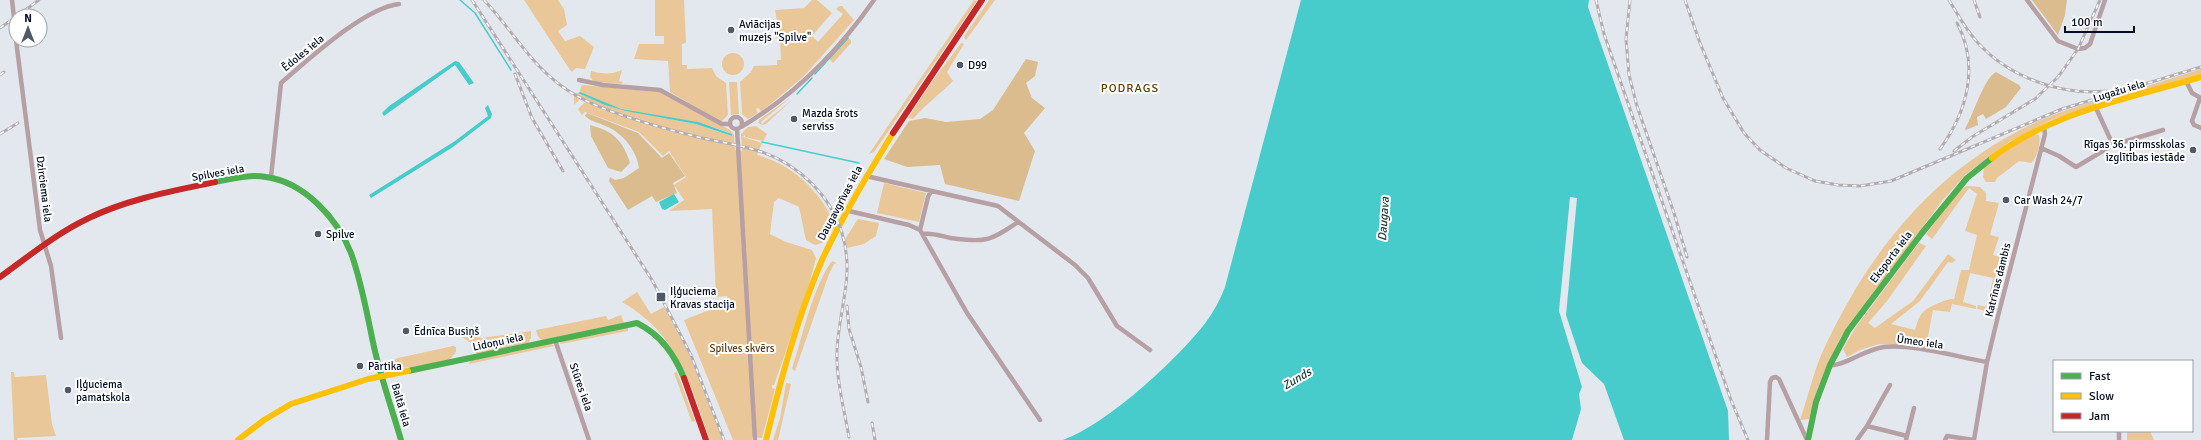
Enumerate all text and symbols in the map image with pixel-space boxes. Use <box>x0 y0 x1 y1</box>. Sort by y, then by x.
north arrow <box>8 8 48 48</box>
scale bar <box>2065 8 2134 34</box>
text: N <box>24 12 32 25</box>
text: 100 m <box>2071 15 2103 30</box>
place label: Aviācijas muzejs "Spilve" <box>739 18 811 44</box>
marker: Aviācijas muzejs "Spilve" <box>726 25 736 35</box>
street label: Ēdoles iela <box>279 32 327 74</box>
place label: D99 <box>968 59 987 72</box>
marker: D99 <box>955 60 965 70</box>
street label: Lugažu iela <box>2091 77 2147 105</box>
district label: PODRAGS <box>1101 81 1159 96</box>
place label: Mazda šrots serviss <box>802 107 858 133</box>
marker: Mazda šrots serviss <box>789 114 799 124</box>
place label: Rīgas 36. pirmsskolas izglītības iestāde <box>2084 138 2185 164</box>
marker: Rīgas 36. pirmsskolas izglītības iestāde <box>2188 145 2198 155</box>
street label: Dzirciema iela <box>33 155 55 223</box>
street label: Spilves iela <box>191 162 246 184</box>
street label: Daugavgrīvas iela <box>815 163 865 243</box>
place label: Car Wash 24/7 <box>2014 194 2083 207</box>
marker: Car Wash 24/7 <box>2001 195 2011 205</box>
water label: Daugava <box>1375 196 1393 242</box>
place label: Spilve <box>326 228 354 241</box>
street label: Eksporta iela <box>1867 228 1915 285</box>
marker: Spilve <box>313 229 323 239</box>
street label: Katrīnas dambis <box>1983 242 2014 318</box>
place label: Iļģuciema Kravas stacija <box>670 285 735 311</box>
marker: Iļģuciema Kravas stacija <box>655 291 667 303</box>
place label: Ēdnīca Busiņš <box>414 325 480 338</box>
marker: Ēdnīca Busiņš <box>401 326 411 336</box>
street label: Lidoņu iela <box>471 330 525 354</box>
street label: Ūmeo iela <box>1896 332 1945 352</box>
park label: Spilves skvērs <box>709 342 775 355</box>
place label: Pārtika <box>368 360 402 373</box>
legend <box>2053 360 2193 432</box>
marker: Pārtika <box>355 361 365 371</box>
street label: Stūres iela <box>567 361 595 413</box>
water label: Zunds <box>1280 364 1316 393</box>
text: Fast <box>2089 369 2110 384</box>
place label: Iļģuciema pamatskola <box>76 378 131 404</box>
street label: Baltā iela <box>389 382 413 429</box>
marker: Iļģuciema pamatskola <box>63 385 73 395</box>
text: Slow <box>2089 389 2114 404</box>
text: Jam <box>2089 409 2110 424</box>

